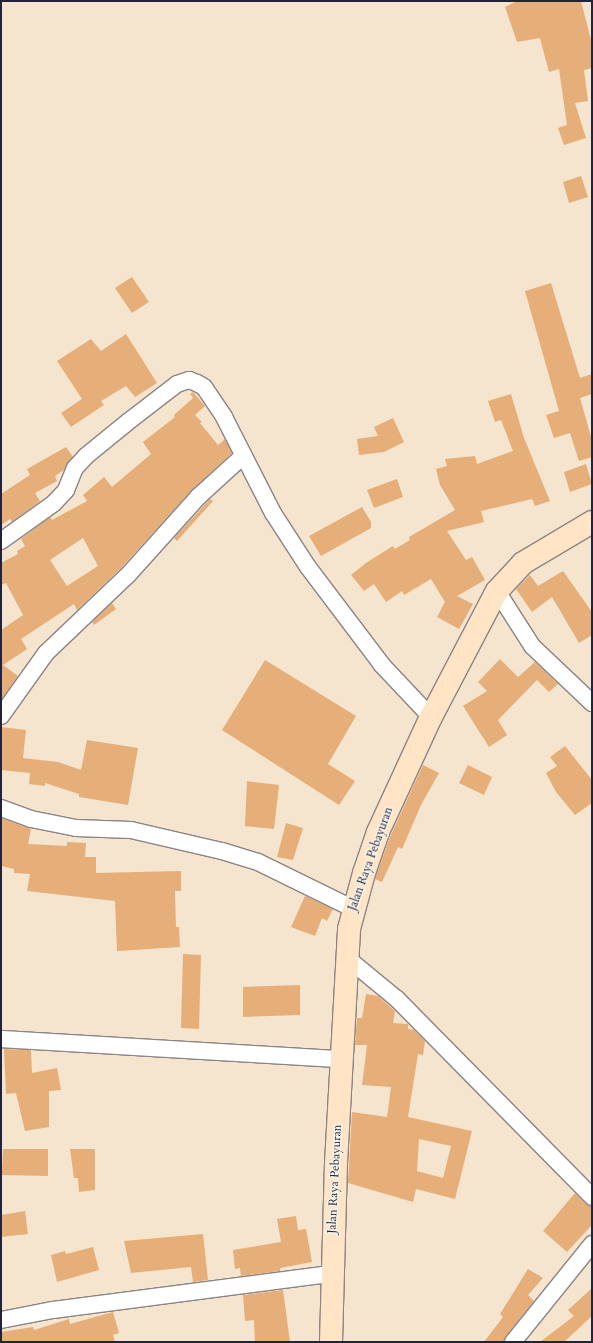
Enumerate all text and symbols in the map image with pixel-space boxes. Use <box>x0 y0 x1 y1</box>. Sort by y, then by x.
street label: Jalan Raya Pebayuran <box>346 805 396 913</box>
street label: Jalan Raya Pebayuran <box>325 1124 345 1234</box>

